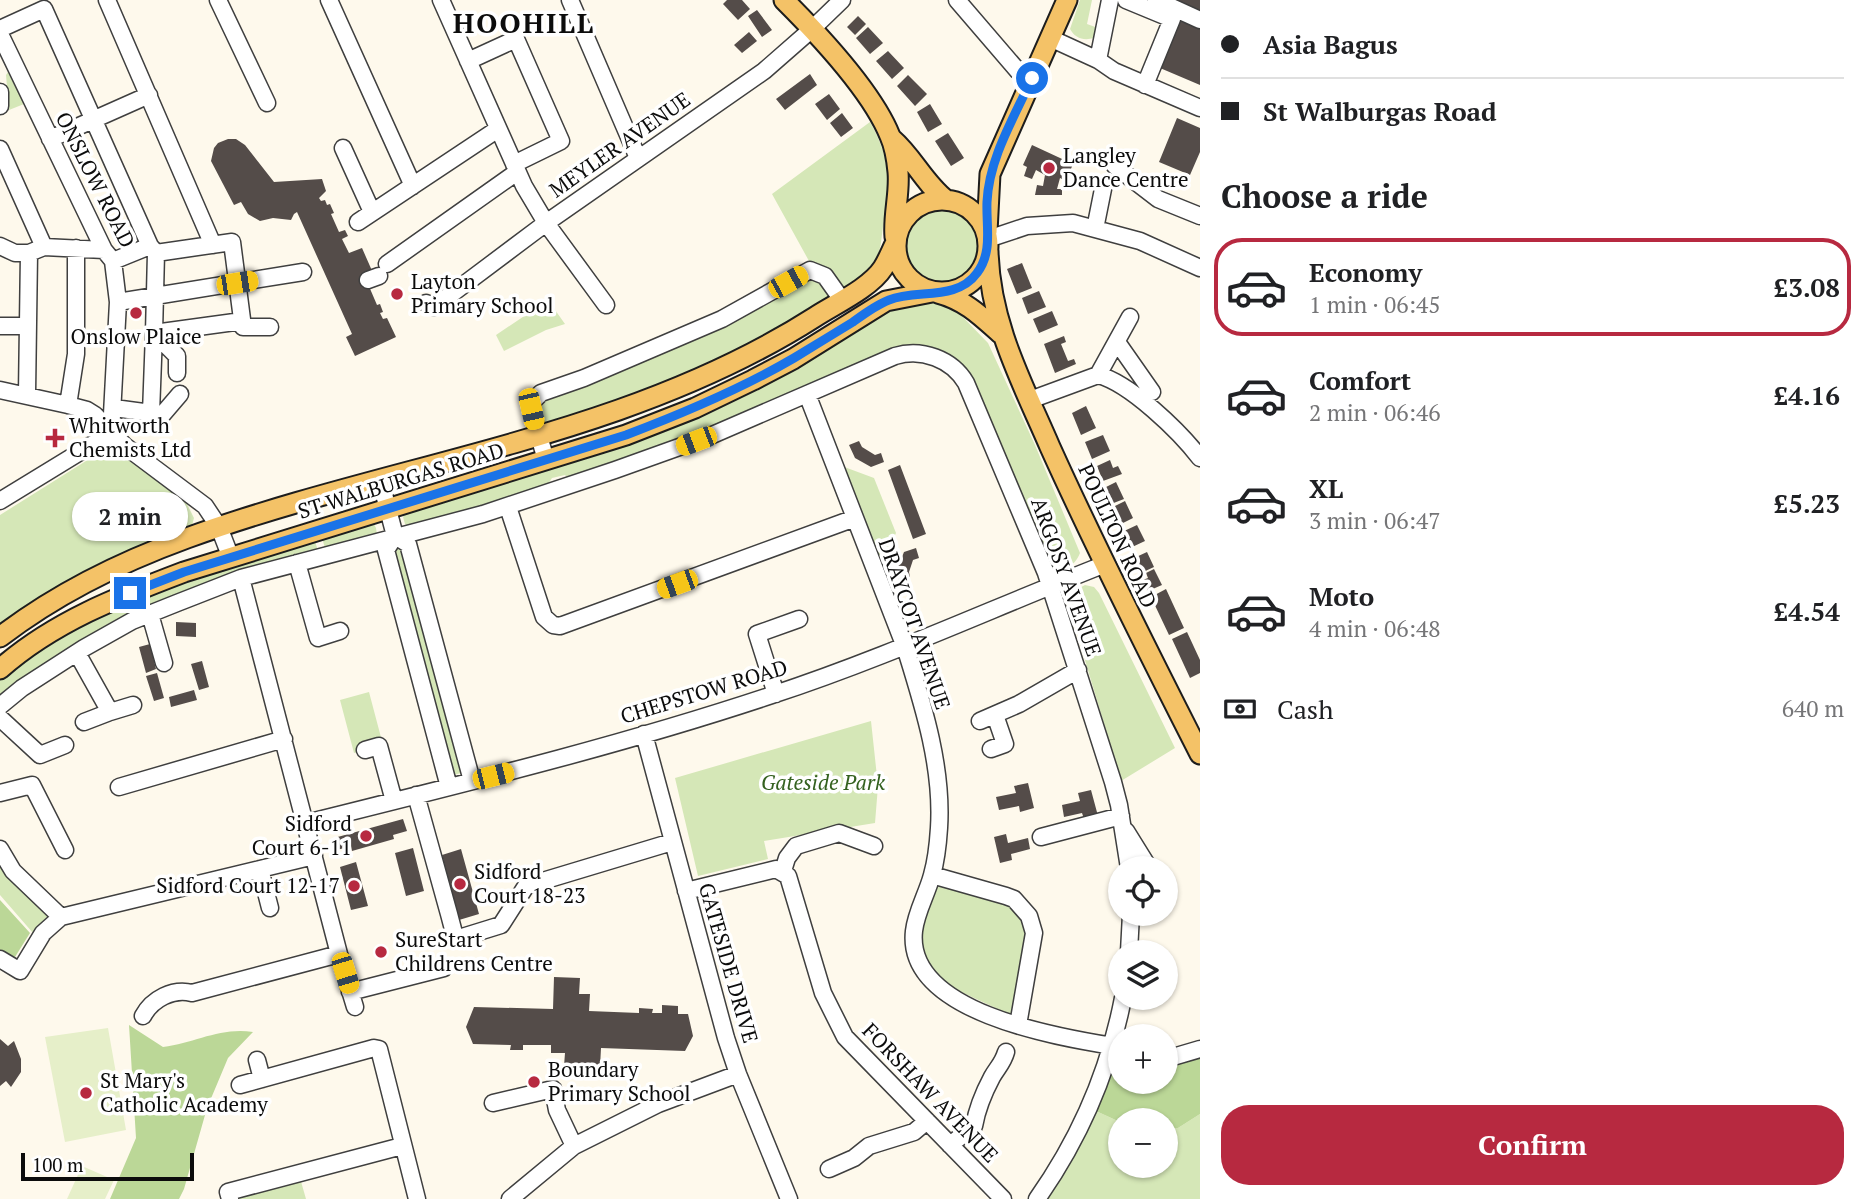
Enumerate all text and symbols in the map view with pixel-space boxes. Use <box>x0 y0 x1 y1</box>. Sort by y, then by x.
district label: HOOHILL <box>453 4 595 41</box>
text: Asia Bagus <box>1263 27 1398 61</box>
route start <box>1016 62 1048 94</box>
street label: MEYLER AVENUE <box>543 85 696 203</box>
text: St Walburgas Road <box>1263 94 1497 128</box>
street label: ONSLOW ROAD <box>50 107 142 252</box>
place label: Langley Dance Centre <box>1063 141 1189 193</box>
marker: Langley Dance Centre <box>1041 160 1057 176</box>
text: Choose a ride <box>1221 175 1428 217</box>
text: Economy <box>1309 255 1422 289</box>
icon: car <box>1225 256 1288 319</box>
car <box>765 263 812 301</box>
place label: Layton Primary School <box>411 267 554 319</box>
car <box>215 269 260 297</box>
text: £3.08 <box>1774 270 1840 304</box>
marker: Layton Primary School <box>389 286 405 302</box>
text: 1 min · 06:45 <box>1309 289 1441 320</box>
marker: Onslow Plaice <box>128 305 144 321</box>
place label: Onslow Plaice <box>71 322 201 350</box>
text: Comfort <box>1309 363 1411 397</box>
icon: car <box>1225 364 1288 427</box>
text: £4.16 <box>1774 378 1840 412</box>
car <box>517 386 546 432</box>
text: 2 min · 06:46 <box>1309 397 1441 428</box>
place label: Whitworth Chemists Ltd <box>69 411 192 463</box>
car <box>673 424 720 458</box>
marker: Whitworth Chemists Ltd <box>47 430 63 446</box>
street label: ST WALBURGAS ROAD <box>294 435 507 525</box>
street label: POULTON ROAD <box>1072 459 1164 612</box>
text: XL <box>1309 471 1343 505</box>
icon: car <box>1225 472 1288 535</box>
text: £5.23 <box>1774 486 1840 520</box>
callout: 2 min <box>72 491 188 540</box>
street label: ARGOSY AVENUE <box>1025 493 1109 660</box>
text: 2 min <box>99 501 161 532</box>
text: 3 min · 06:47 <box>1309 505 1441 536</box>
street label: DRAYCOT AVENUE <box>872 534 957 713</box>
car <box>654 567 701 601</box>
route end <box>114 577 146 609</box>
text: Moto <box>1309 579 1374 613</box>
icon: car <box>1225 580 1288 643</box>
text: £4.54 <box>1774 594 1840 628</box>
text: 4 min · 06:48 <box>1309 613 1441 644</box>
street label: CHEPSTOW ROAD <box>617 652 791 730</box>
icon: cash <box>1221 690 1259 728</box>
text: Cash <box>1277 692 1333 726</box>
text: 640 m <box>1782 693 1844 724</box>
car <box>471 761 516 791</box>
park label: Gateside Park <box>761 768 886 796</box>
place label: Sidford Court 6-11 <box>252 809 352 861</box>
marker: Sidford Court 6-11 <box>358 828 374 844</box>
map controls <box>1108 856 1178 1178</box>
button: locate <box>1108 856 1178 926</box>
place label: Sidford Court 18-23 <box>474 857 585 909</box>
place label: Sidford Court 12-17 <box>156 871 340 899</box>
marker: Sidford Court 18-23 <box>452 876 468 892</box>
marker: Sidford Court 12-17 <box>346 878 362 894</box>
street label: GATESIDE DRIVE <box>693 879 765 1046</box>
place label: SureStart Childrens Centre <box>395 925 553 977</box>
button: layers <box>1108 940 1178 1010</box>
marker: SureStart Childrens Centre <box>373 944 389 960</box>
car <box>329 950 362 996</box>
street label: FORSHAW AVENUE <box>857 1016 1005 1168</box>
button: + <box>1108 1024 1178 1094</box>
place label: Boundary Primary School <box>548 1055 691 1107</box>
place label: St Mary's Catholic Academy <box>100 1066 268 1118</box>
marker: Boundary Primary School <box>526 1074 542 1090</box>
marker: St Mary's Catholic Academy <box>78 1085 94 1101</box>
button: Confirm <box>1221 1105 1844 1185</box>
button: − <box>1108 1108 1178 1178</box>
scale bar <box>21 1150 194 1182</box>
text: 100 m <box>32 1152 83 1177</box>

